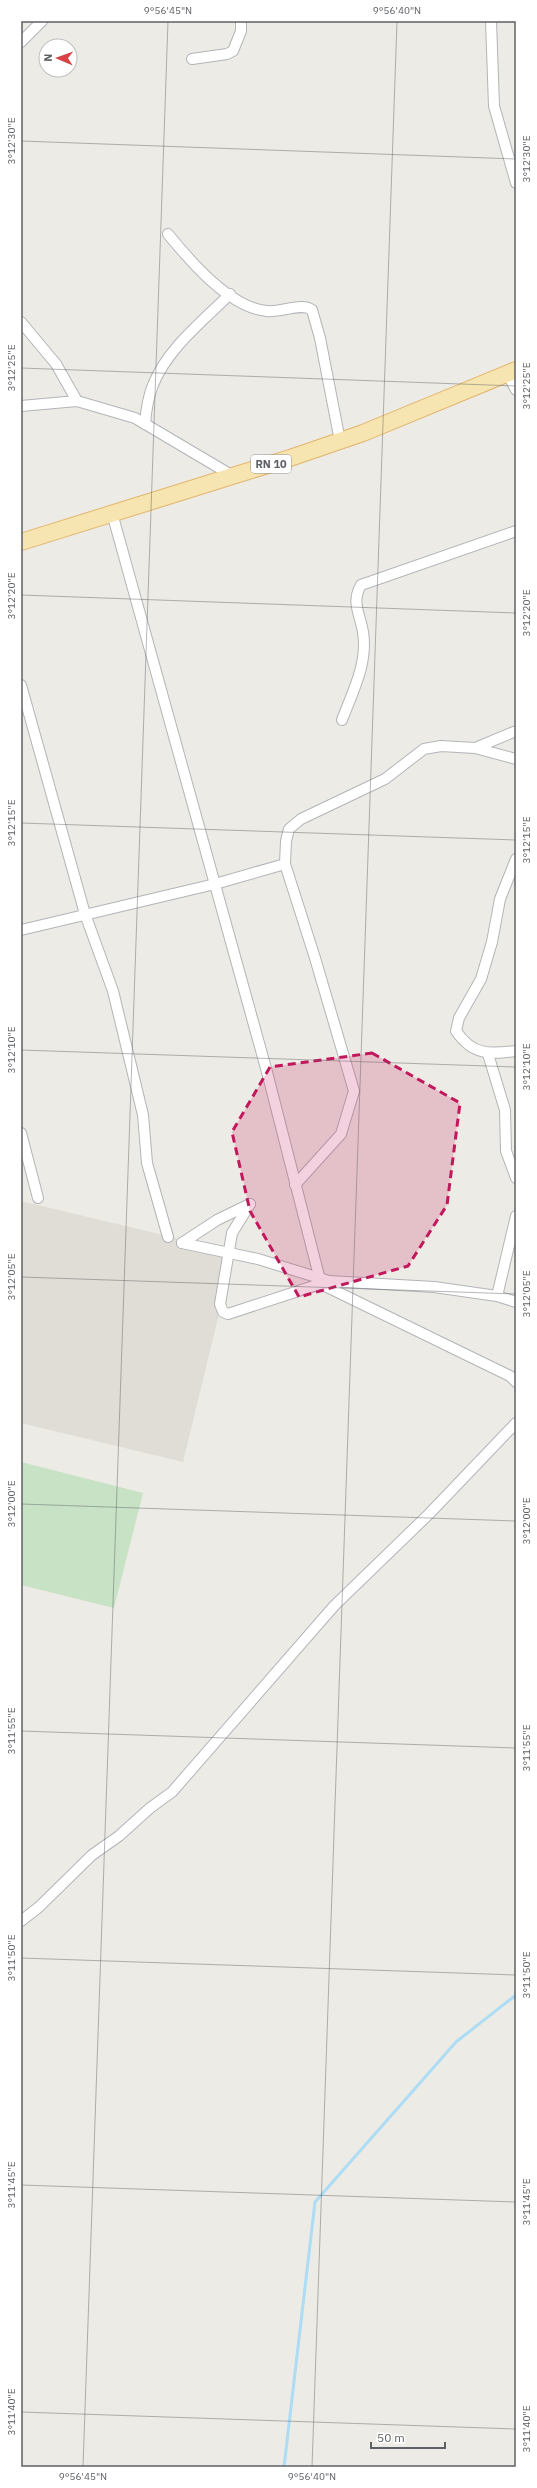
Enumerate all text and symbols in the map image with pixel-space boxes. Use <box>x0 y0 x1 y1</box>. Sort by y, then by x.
text: 9°56'45"N <box>144 4 192 17</box>
text: 9°56'40"N <box>373 4 421 17</box>
north arrow <box>38 38 78 78</box>
text: N <box>41 53 55 62</box>
text: 3°12'30"E <box>5 117 18 165</box>
text: 3°12'30"E <box>520 135 533 183</box>
text: 3°12'25"E <box>5 344 18 392</box>
text: 3°12'25"E <box>520 362 533 410</box>
road number: RN 10 <box>251 455 291 473</box>
text: 3°12'20"E <box>5 572 18 620</box>
text: 3°12'20"E <box>520 589 533 637</box>
text: 3°12'15"E <box>5 799 18 847</box>
text: 3°12'15"E <box>520 816 533 864</box>
text: 3°12'10"E <box>5 1026 18 1074</box>
text: 3°12'10"E <box>520 1043 533 1091</box>
text: 3°12'05"E <box>5 1253 18 1301</box>
text: 3°12'05"E <box>520 1270 533 1318</box>
text: 3°12'00"E <box>5 1480 18 1528</box>
text: 3°12'00"E <box>520 1497 533 1545</box>
text: 3°11'55"E <box>5 1707 18 1755</box>
text: 3°11'55"E <box>520 1724 533 1772</box>
text: 3°11'50"E <box>5 1934 18 1982</box>
text: 3°11'50"E <box>520 1951 533 1999</box>
text: 3°11'45"E <box>5 2161 18 2209</box>
text: 3°11'45"E <box>520 2178 533 2226</box>
text: 3°11'40"E <box>5 2388 18 2436</box>
text: 3°11'40"E <box>520 2405 533 2453</box>
scale bar <box>371 2424 445 2450</box>
text: 50 m <box>377 2430 405 2445</box>
text: 9°56'45"N <box>59 2470 107 2483</box>
text: 9°56'40"N <box>288 2470 336 2483</box>

